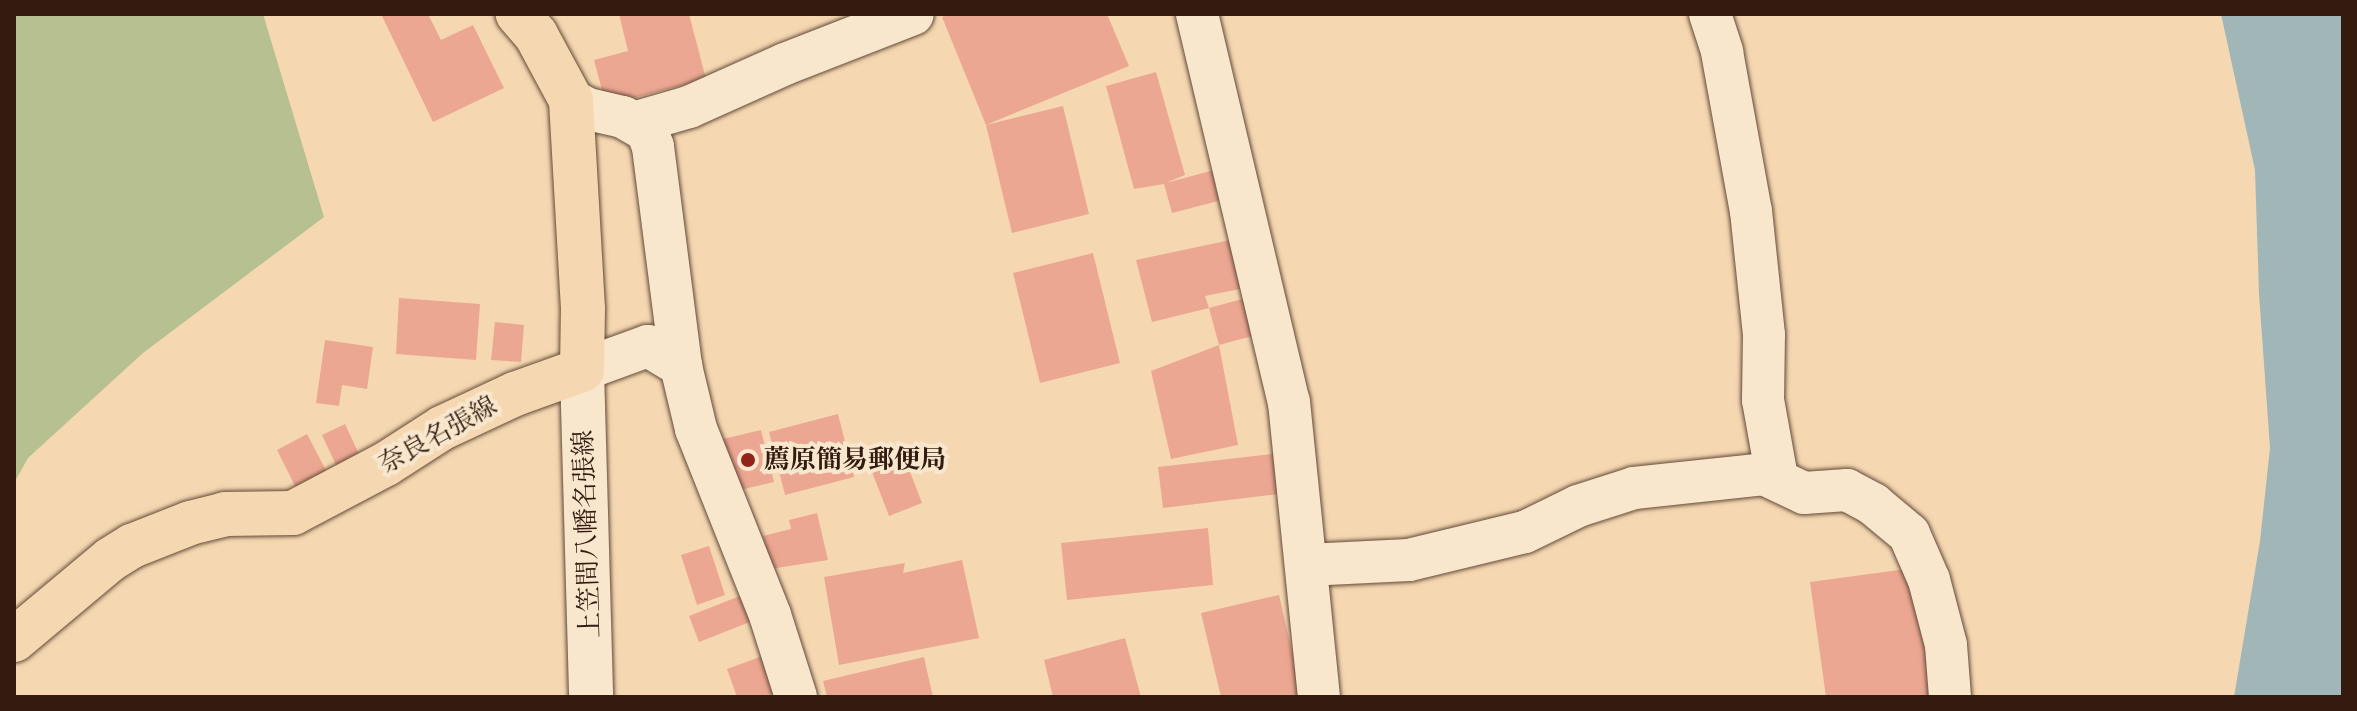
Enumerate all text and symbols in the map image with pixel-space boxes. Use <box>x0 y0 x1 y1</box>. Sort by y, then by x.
street label: 奈良名張線 <box>374 390 502 480</box>
street label: 上笠間八幡名張線 <box>568 430 606 638</box>
place label: 薦原簡易郵便局 <box>764 444 946 476</box>
marker: 薦原簡易郵便局 <box>739 451 757 469</box>

